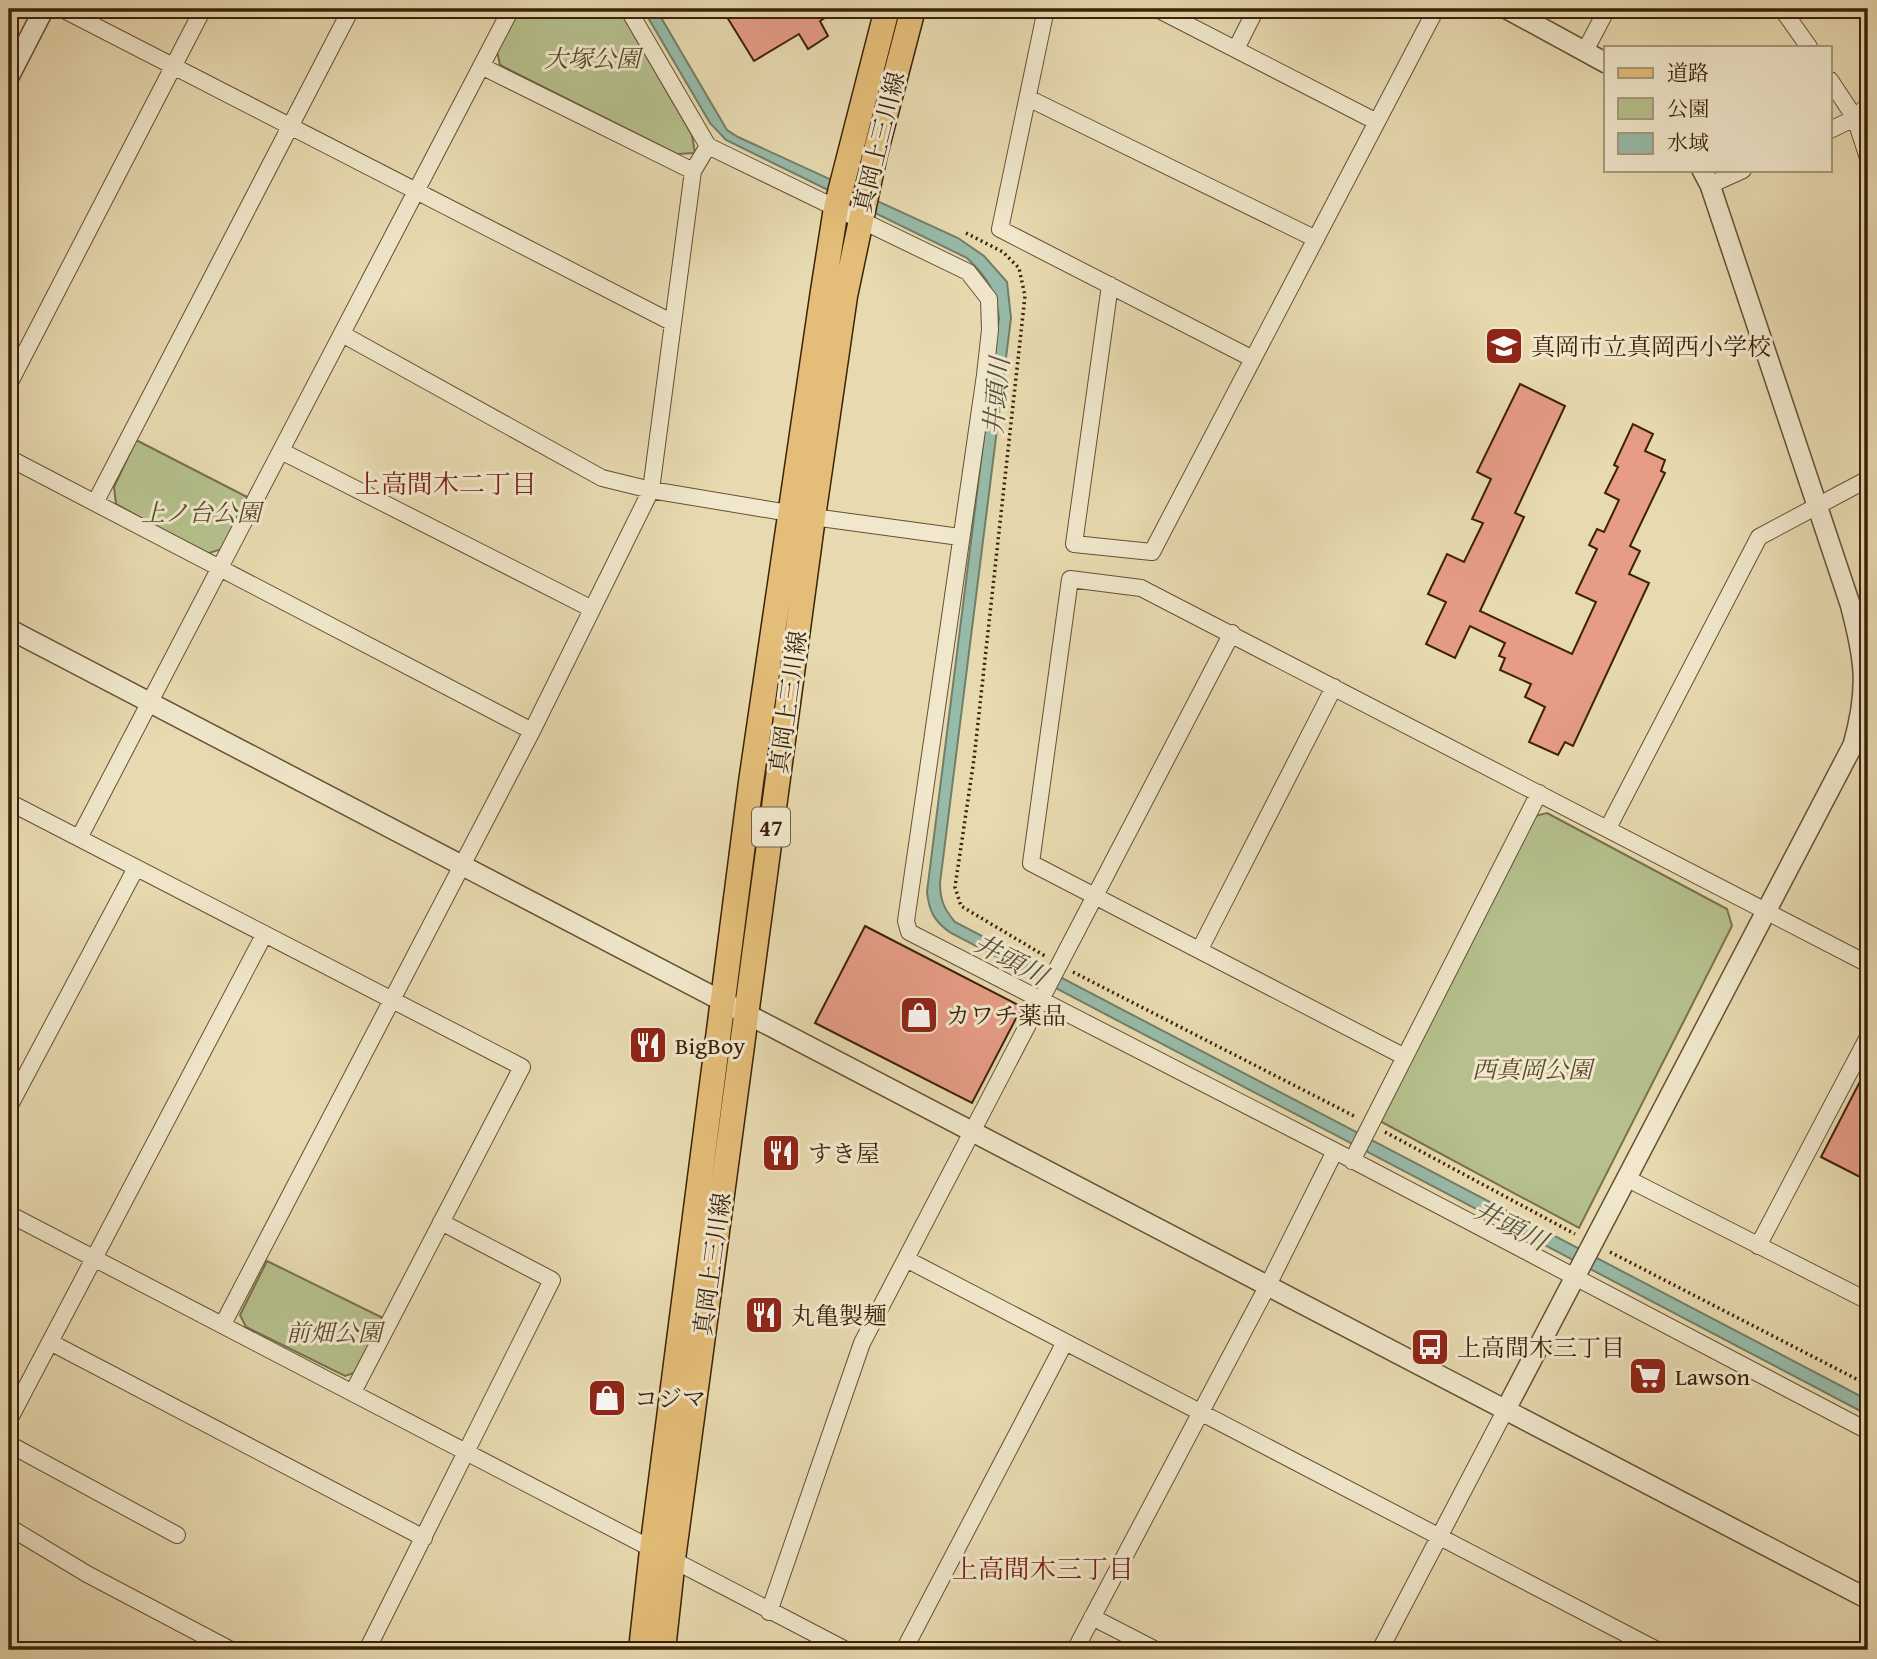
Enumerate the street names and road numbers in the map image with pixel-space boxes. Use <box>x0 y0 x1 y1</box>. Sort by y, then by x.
street label: 真岡上三川線 <box>845 68 913 216</box>
street label: 真岡上三川線 <box>761 628 815 776</box>
road number: 47 <box>752 807 790 846</box>
street label: 真岡上三川線 <box>685 1190 739 1338</box>

